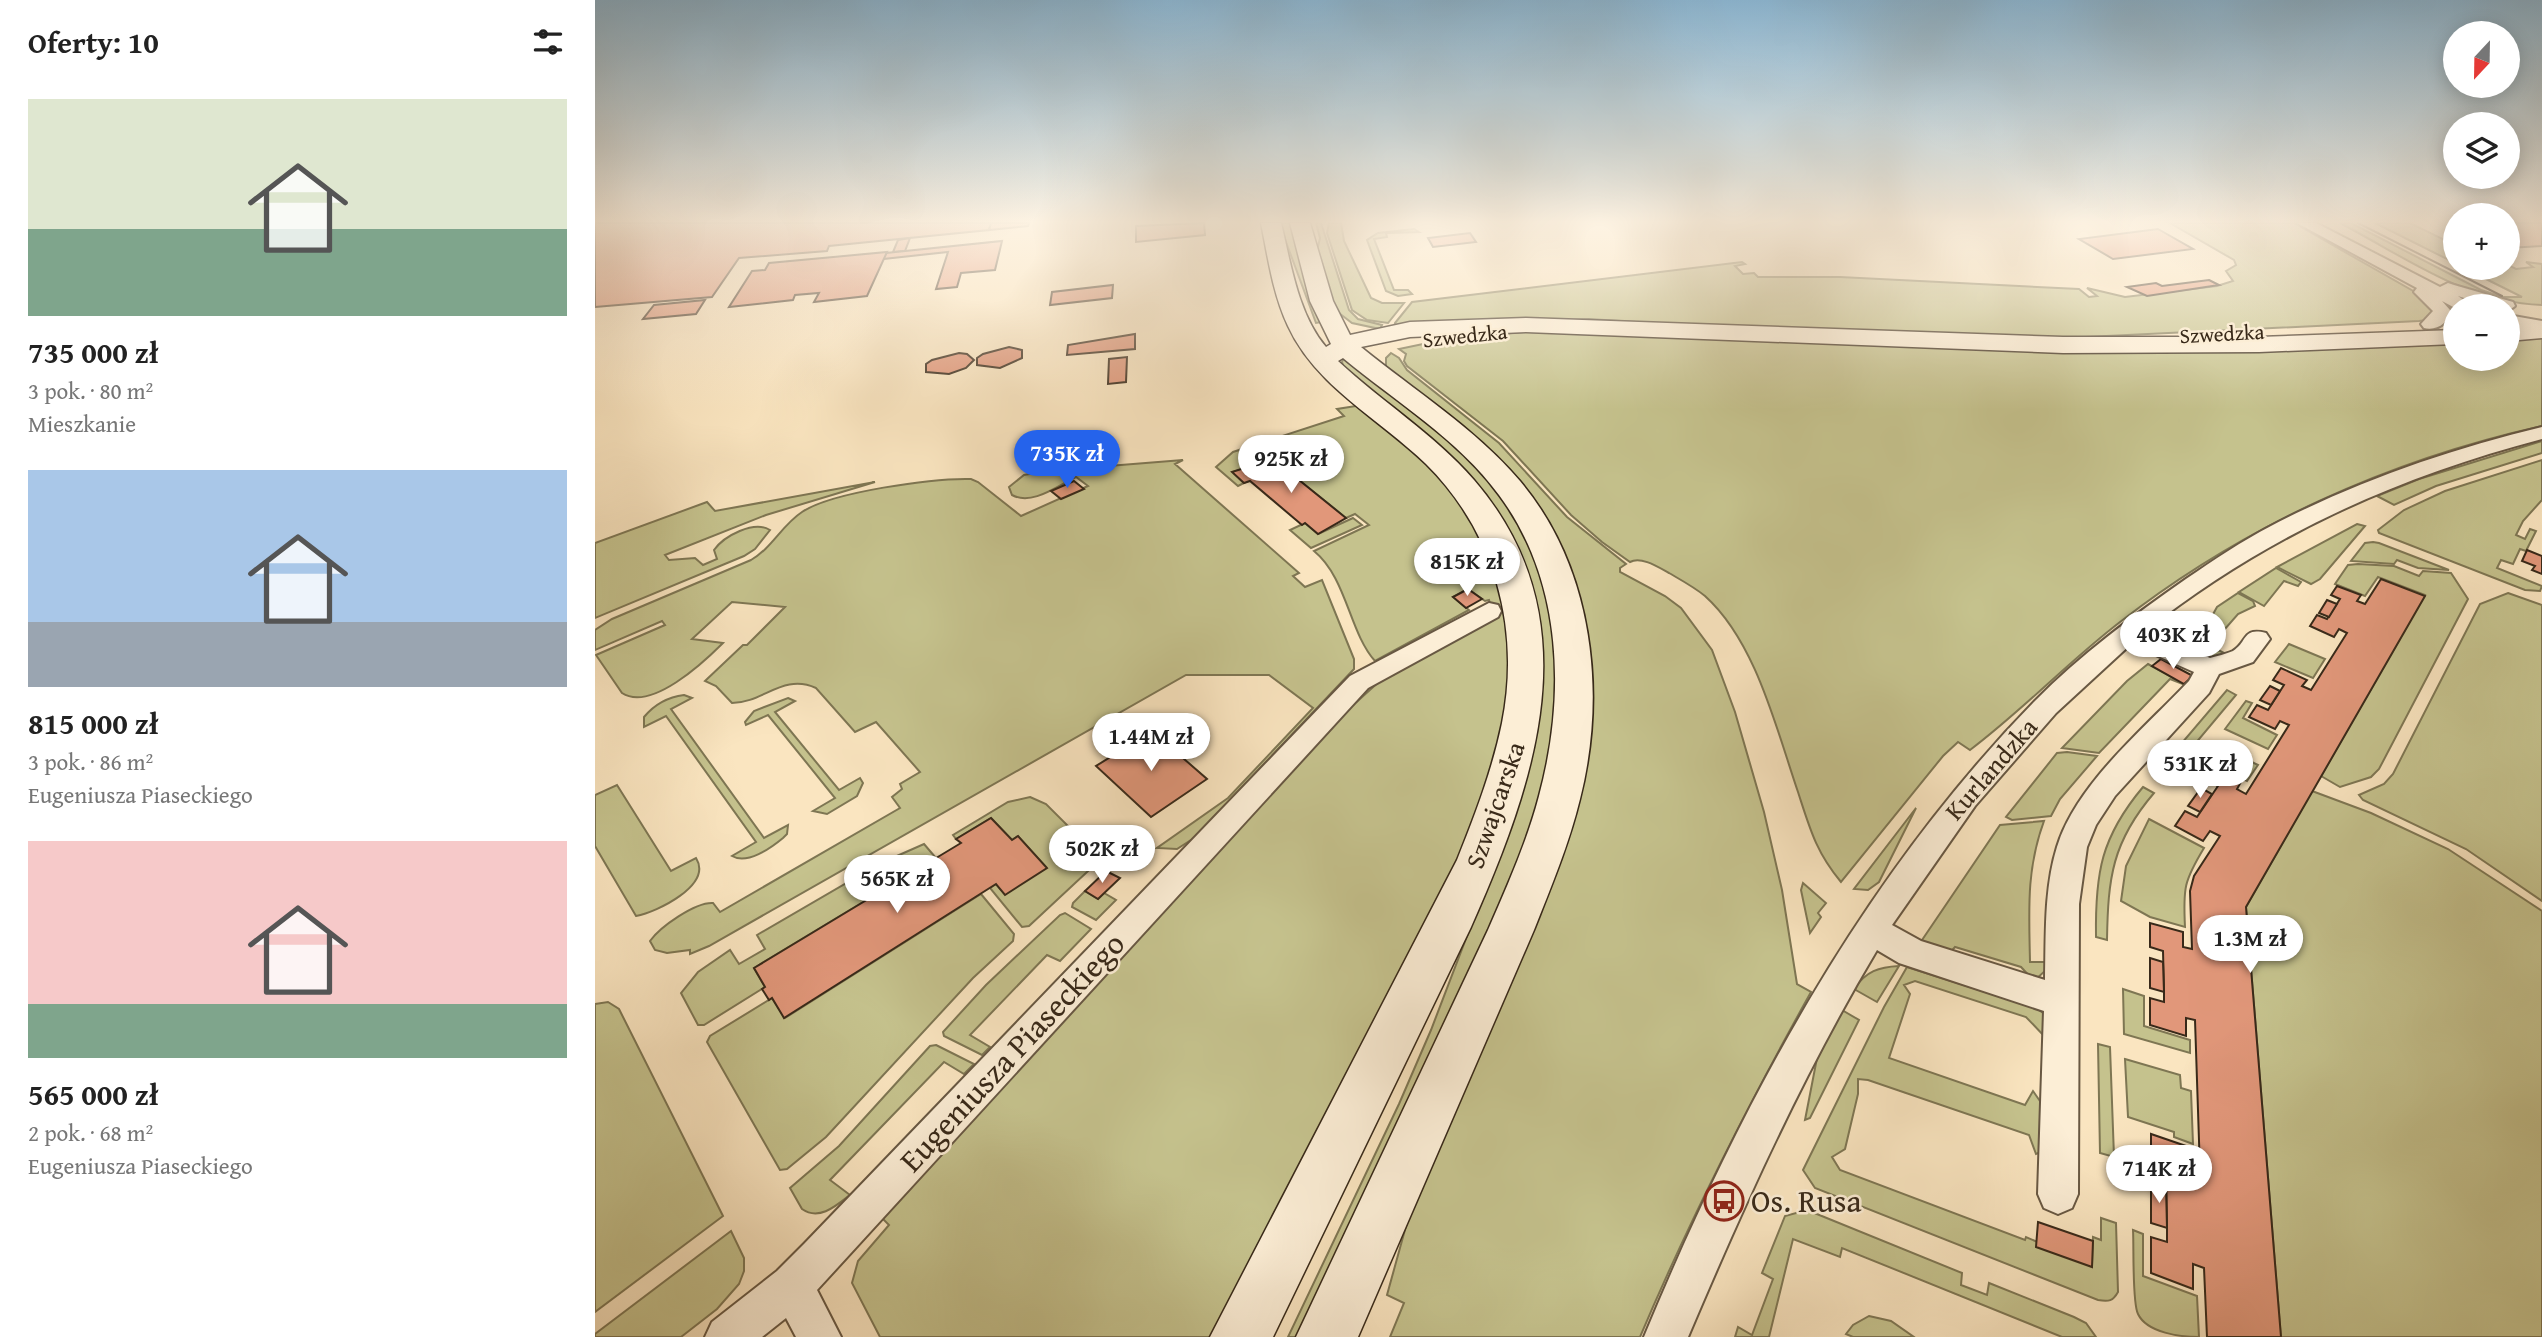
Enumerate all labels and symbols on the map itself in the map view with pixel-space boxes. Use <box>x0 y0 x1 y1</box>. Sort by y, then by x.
north arrow <box>2443 21 2520 98</box>
street label: Szwedzka <box>1421 316 1509 355</box>
street label: Szwedzka <box>2179 316 2265 351</box>
pin: 735K zł <box>1002 430 1132 490</box>
pin: 925K zł <box>1226 435 1356 495</box>
pin: 815K zł <box>1402 538 1532 598</box>
pin: 403K zł <box>2108 612 2238 671</box>
street label: Kurlandzka <box>1935 708 2047 829</box>
pin: 1.44M zł <box>1079 714 1223 773</box>
street label: Szwajcarska <box>1455 736 1535 873</box>
pin: 531K zł <box>2135 740 2265 800</box>
pin: 502K zł <box>1037 826 1167 885</box>
pin: 565K zł <box>832 856 962 915</box>
pin: 1.3M zł <box>2185 916 2315 975</box>
street label: Eugeniusza Piaseckiego <box>888 921 1135 1182</box>
pin: 714K zł <box>2094 1146 2224 1205</box>
place label: Os. Rusa <box>1751 1177 1862 1224</box>
bus stop icon: Os. Rusa <box>1703 1180 1745 1222</box>

